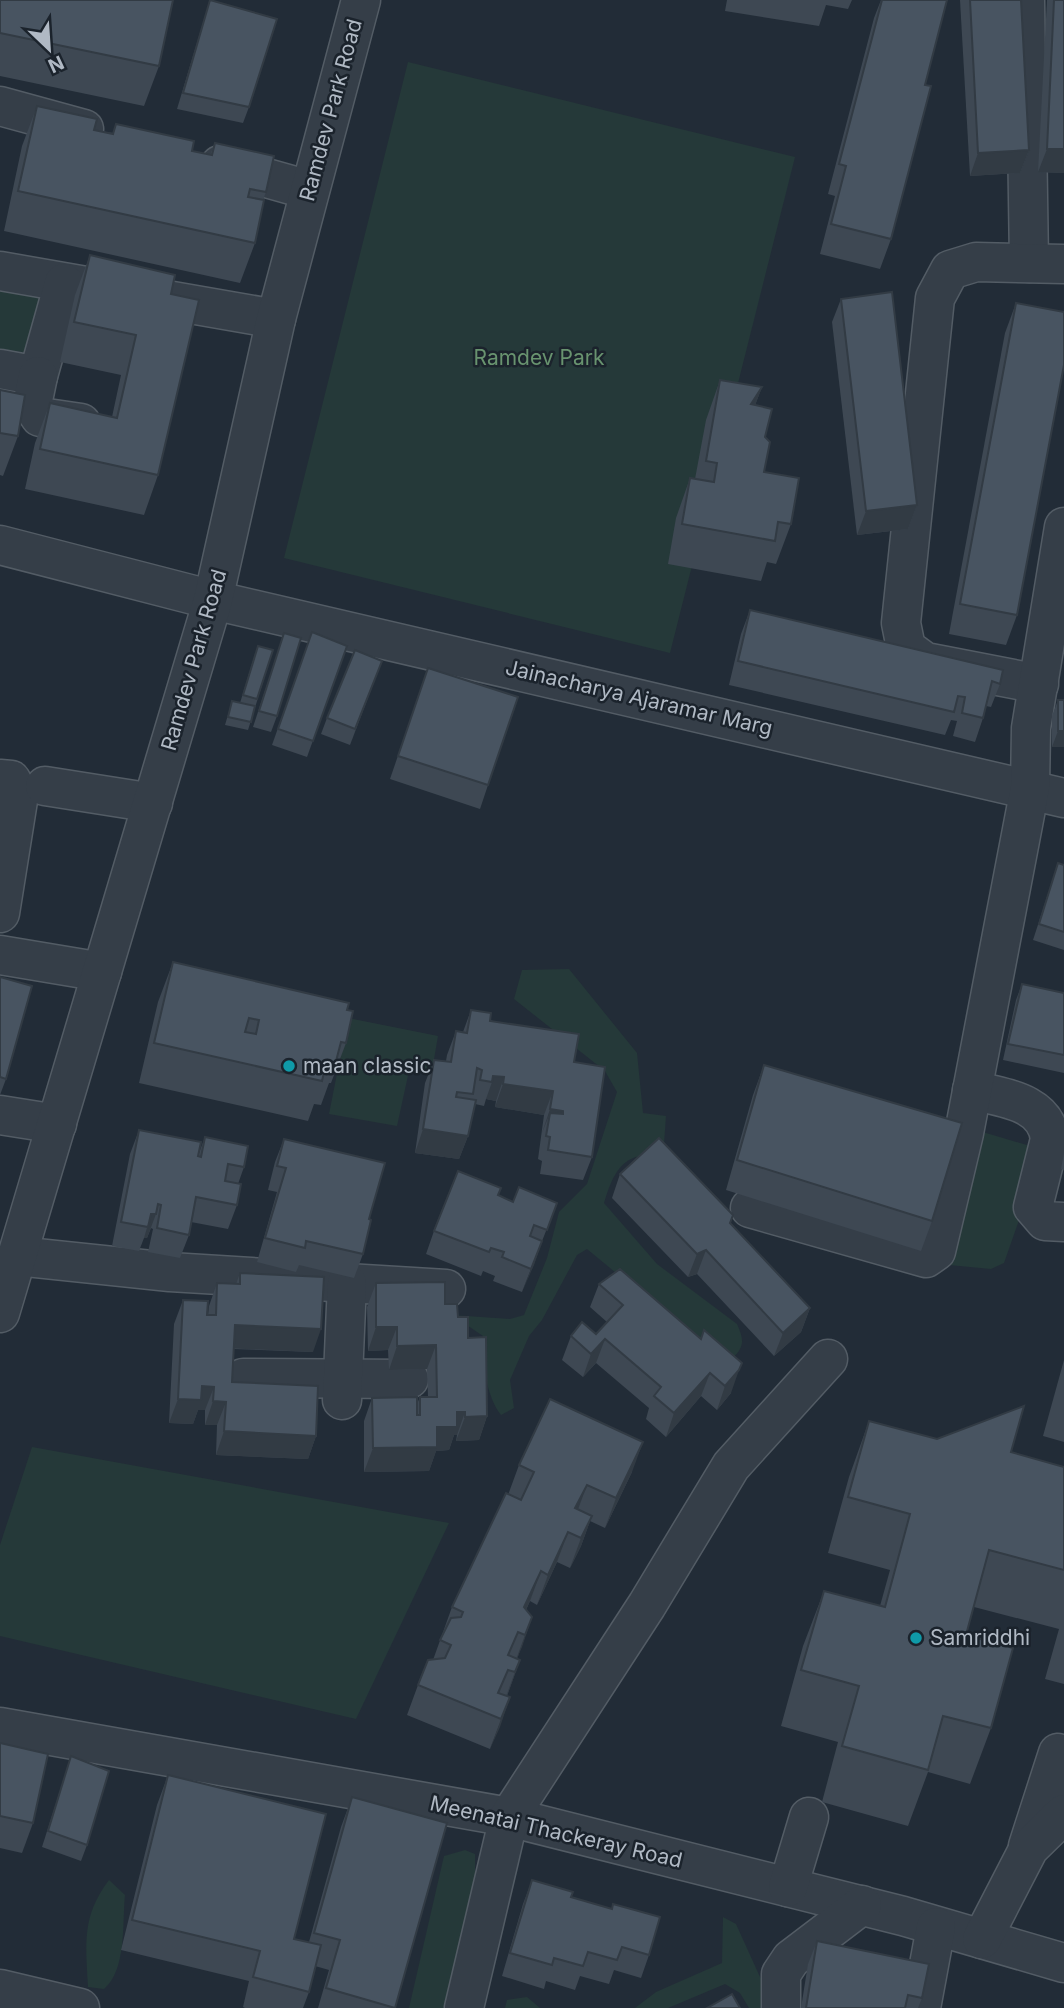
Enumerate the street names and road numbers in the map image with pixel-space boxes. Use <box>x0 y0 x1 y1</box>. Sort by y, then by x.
street label: Ramdev Park Road <box>294 16 367 204</box>
street label: Ramdev Park Road <box>156 566 231 753</box>
street label: Jainacharya Ajaramar Marg <box>503 655 775 740</box>
street label: Meenatai Thackeray Road <box>427 1790 685 1873</box>

